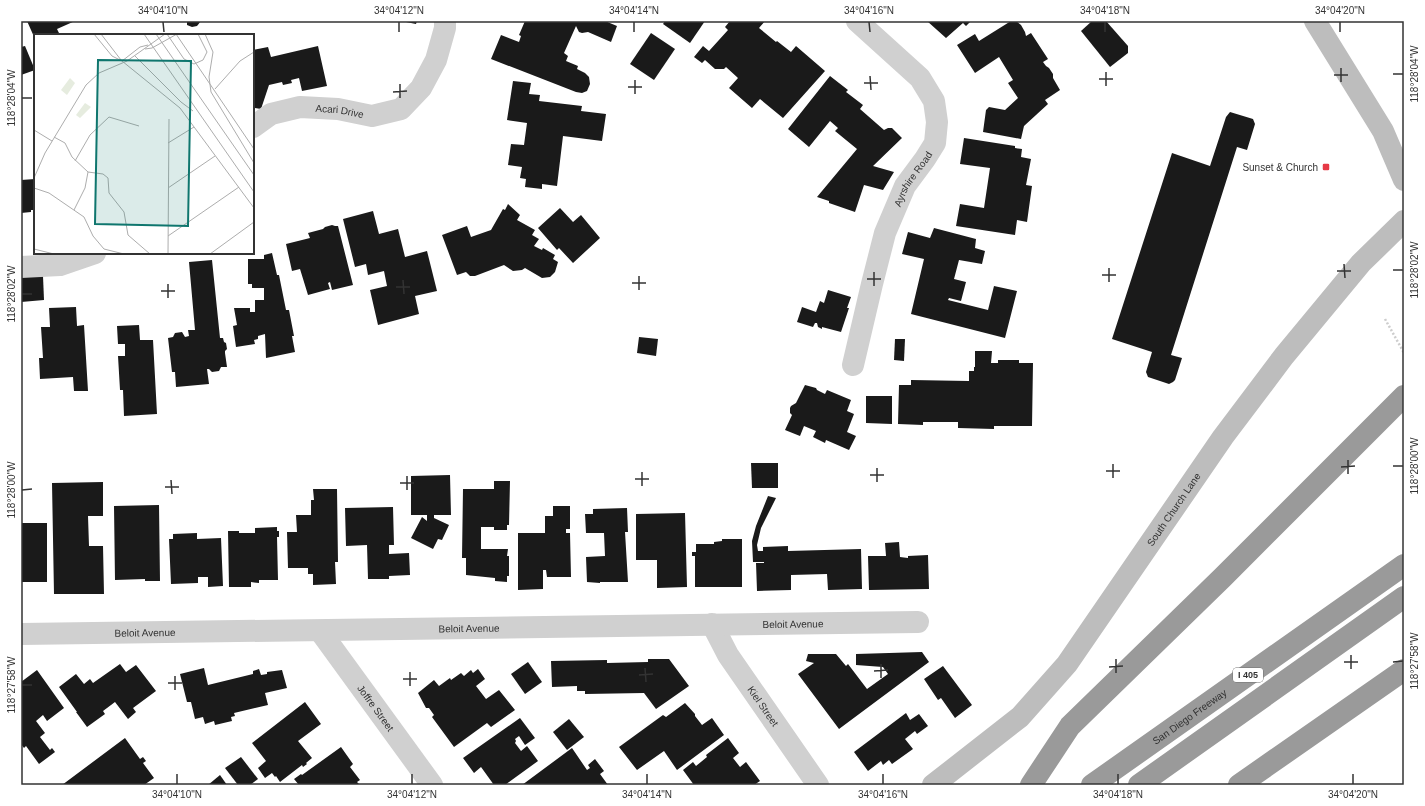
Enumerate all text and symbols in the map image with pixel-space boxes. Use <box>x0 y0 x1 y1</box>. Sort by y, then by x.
text: 34°04'10"N <box>138 5 188 16</box>
text: 34°04'12"N <box>374 5 424 16</box>
text: 34°04'14"N <box>609 5 659 16</box>
text: 34°04'16"N <box>844 5 894 16</box>
text: 34°04'18"N <box>1080 5 1130 16</box>
text: 34°04'20"N <box>1315 5 1365 16</box>
inset map <box>34 34 254 254</box>
text: 118°28'04"W <box>1409 45 1420 103</box>
text: 118°28'04"W <box>6 69 17 127</box>
street label: Acari Drive <box>315 103 365 120</box>
street label: Ayrshire Road <box>892 149 934 208</box>
place label: Sunset & Church <box>1242 162 1318 173</box>
marker: Sunset & Church <box>1321 162 1331 172</box>
text: 118°28'02"W <box>1409 241 1420 299</box>
text: 118°28'02"W <box>6 265 17 323</box>
text: 118°28'00"W <box>1409 437 1420 495</box>
text: 118°28'00"W <box>6 461 17 519</box>
street label: South Church Lane <box>1145 471 1203 548</box>
street label: Beloit Avenue <box>762 618 824 630</box>
street label: Beloit Avenue <box>438 623 500 634</box>
street label: Beloit Avenue <box>114 627 176 639</box>
text: 118°27'58"W <box>1409 632 1420 690</box>
text: 118°27'58"W <box>6 656 17 714</box>
road number: I 405 <box>1233 668 1263 682</box>
street label: Joffre Street <box>355 683 396 734</box>
street label: Kiel Street <box>745 684 781 729</box>
street label: San Diego Freeway <box>1150 687 1229 747</box>
text: 34°04'10"N <box>152 789 202 800</box>
text: 34°04'12"N <box>387 789 437 800</box>
text: 34°04'14"N <box>622 789 672 800</box>
text: 34°04'16"N <box>858 789 908 800</box>
text: 34°04'18"N <box>1093 789 1143 800</box>
text: 34°04'20"N <box>1328 789 1378 800</box>

